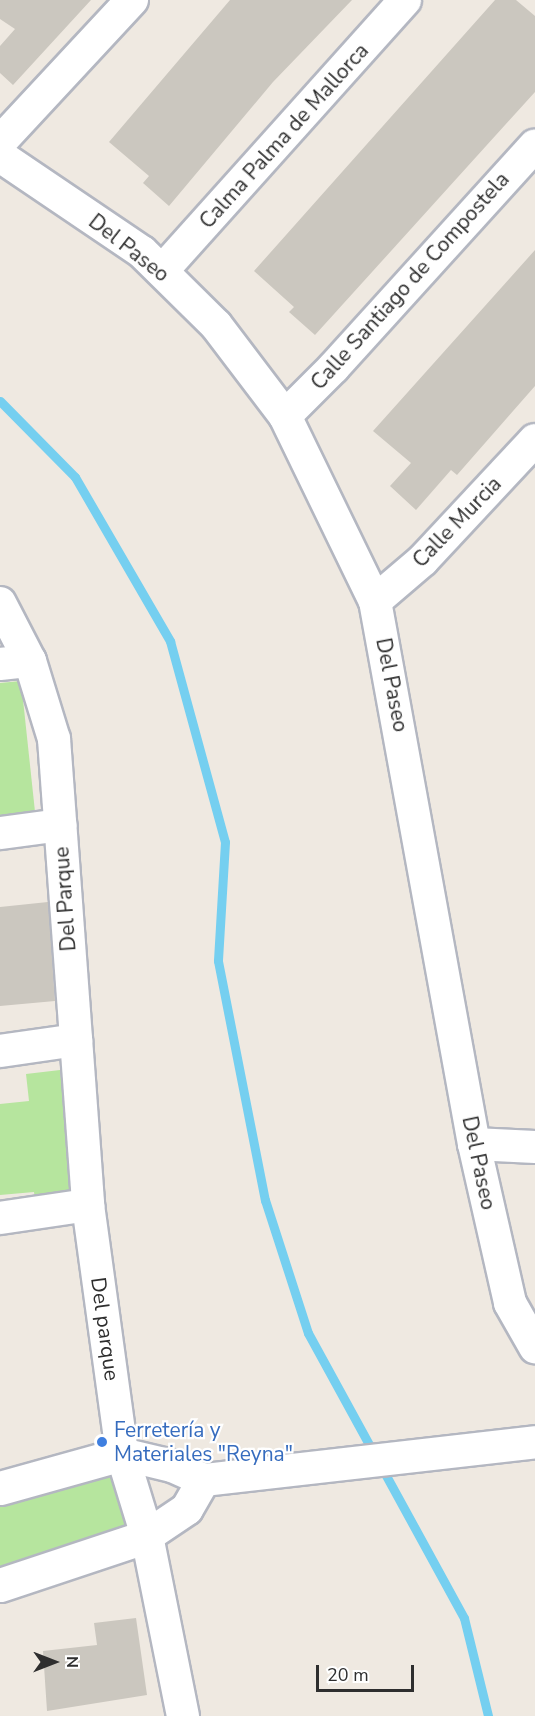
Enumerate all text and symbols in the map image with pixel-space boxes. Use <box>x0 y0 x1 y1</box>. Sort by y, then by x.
street label: Calma Palma de Mallorca <box>194 38 374 234</box>
street label: Calle Santiago de Compostela <box>306 167 514 395</box>
street label: Del Paseo <box>84 209 174 287</box>
street label: Calle Murcia <box>407 471 507 573</box>
street label: Del Paseo <box>371 636 413 734</box>
street label: Del Parque <box>49 846 81 952</box>
street label: Del Paseo <box>457 1114 501 1212</box>
street label: Del parque <box>85 1276 125 1382</box>
place label: Ferretería y Materiales "Reyna" <box>114 1417 293 1467</box>
marker: Ferretería y Materiales "Reyna" <box>95 1435 109 1449</box>
north arrow <box>24 1632 84 1692</box>
scale bar <box>319 1653 416 1691</box>
text: N <box>61 1656 83 1668</box>
text: 20 m <box>327 1663 369 1687</box>

